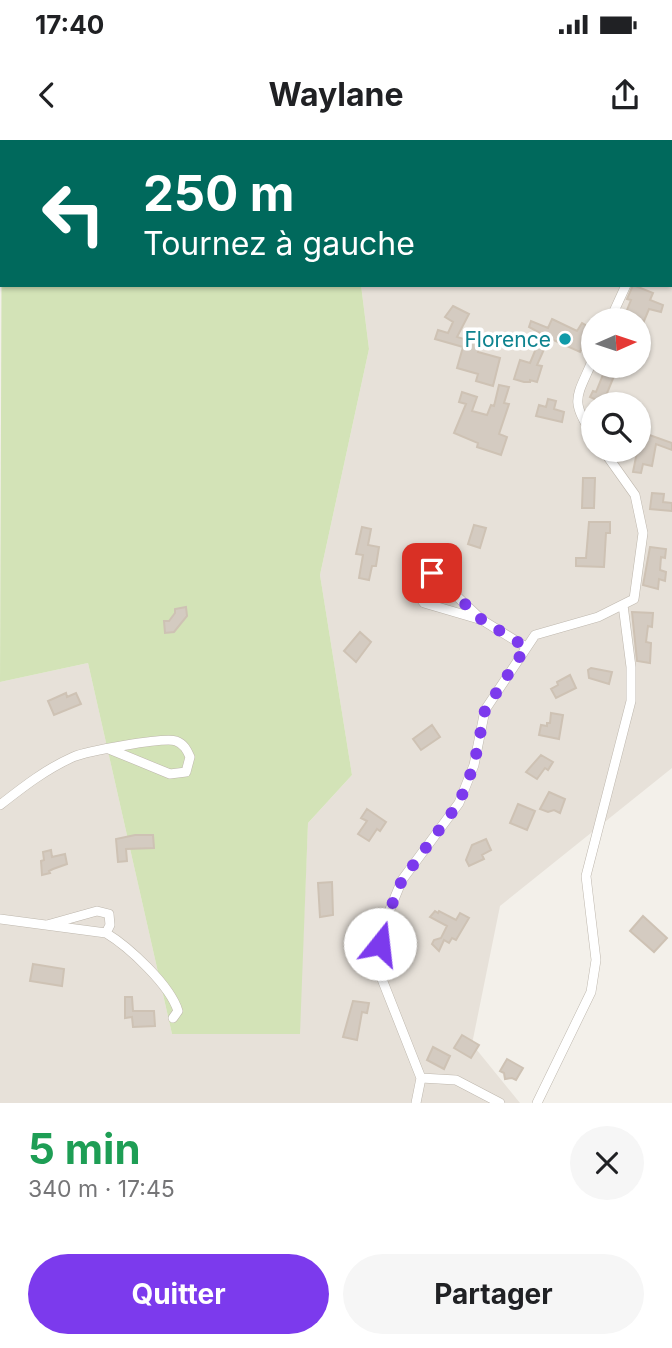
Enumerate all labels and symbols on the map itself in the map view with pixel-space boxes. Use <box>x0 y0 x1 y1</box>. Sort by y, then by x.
north arrow <box>581 308 651 378</box>
place label: Florence <box>464 327 551 352</box>
marker: Florence <box>557 331 573 347</box>
pin <box>402 543 462 603</box>
position arrow <box>343 907 417 981</box>

